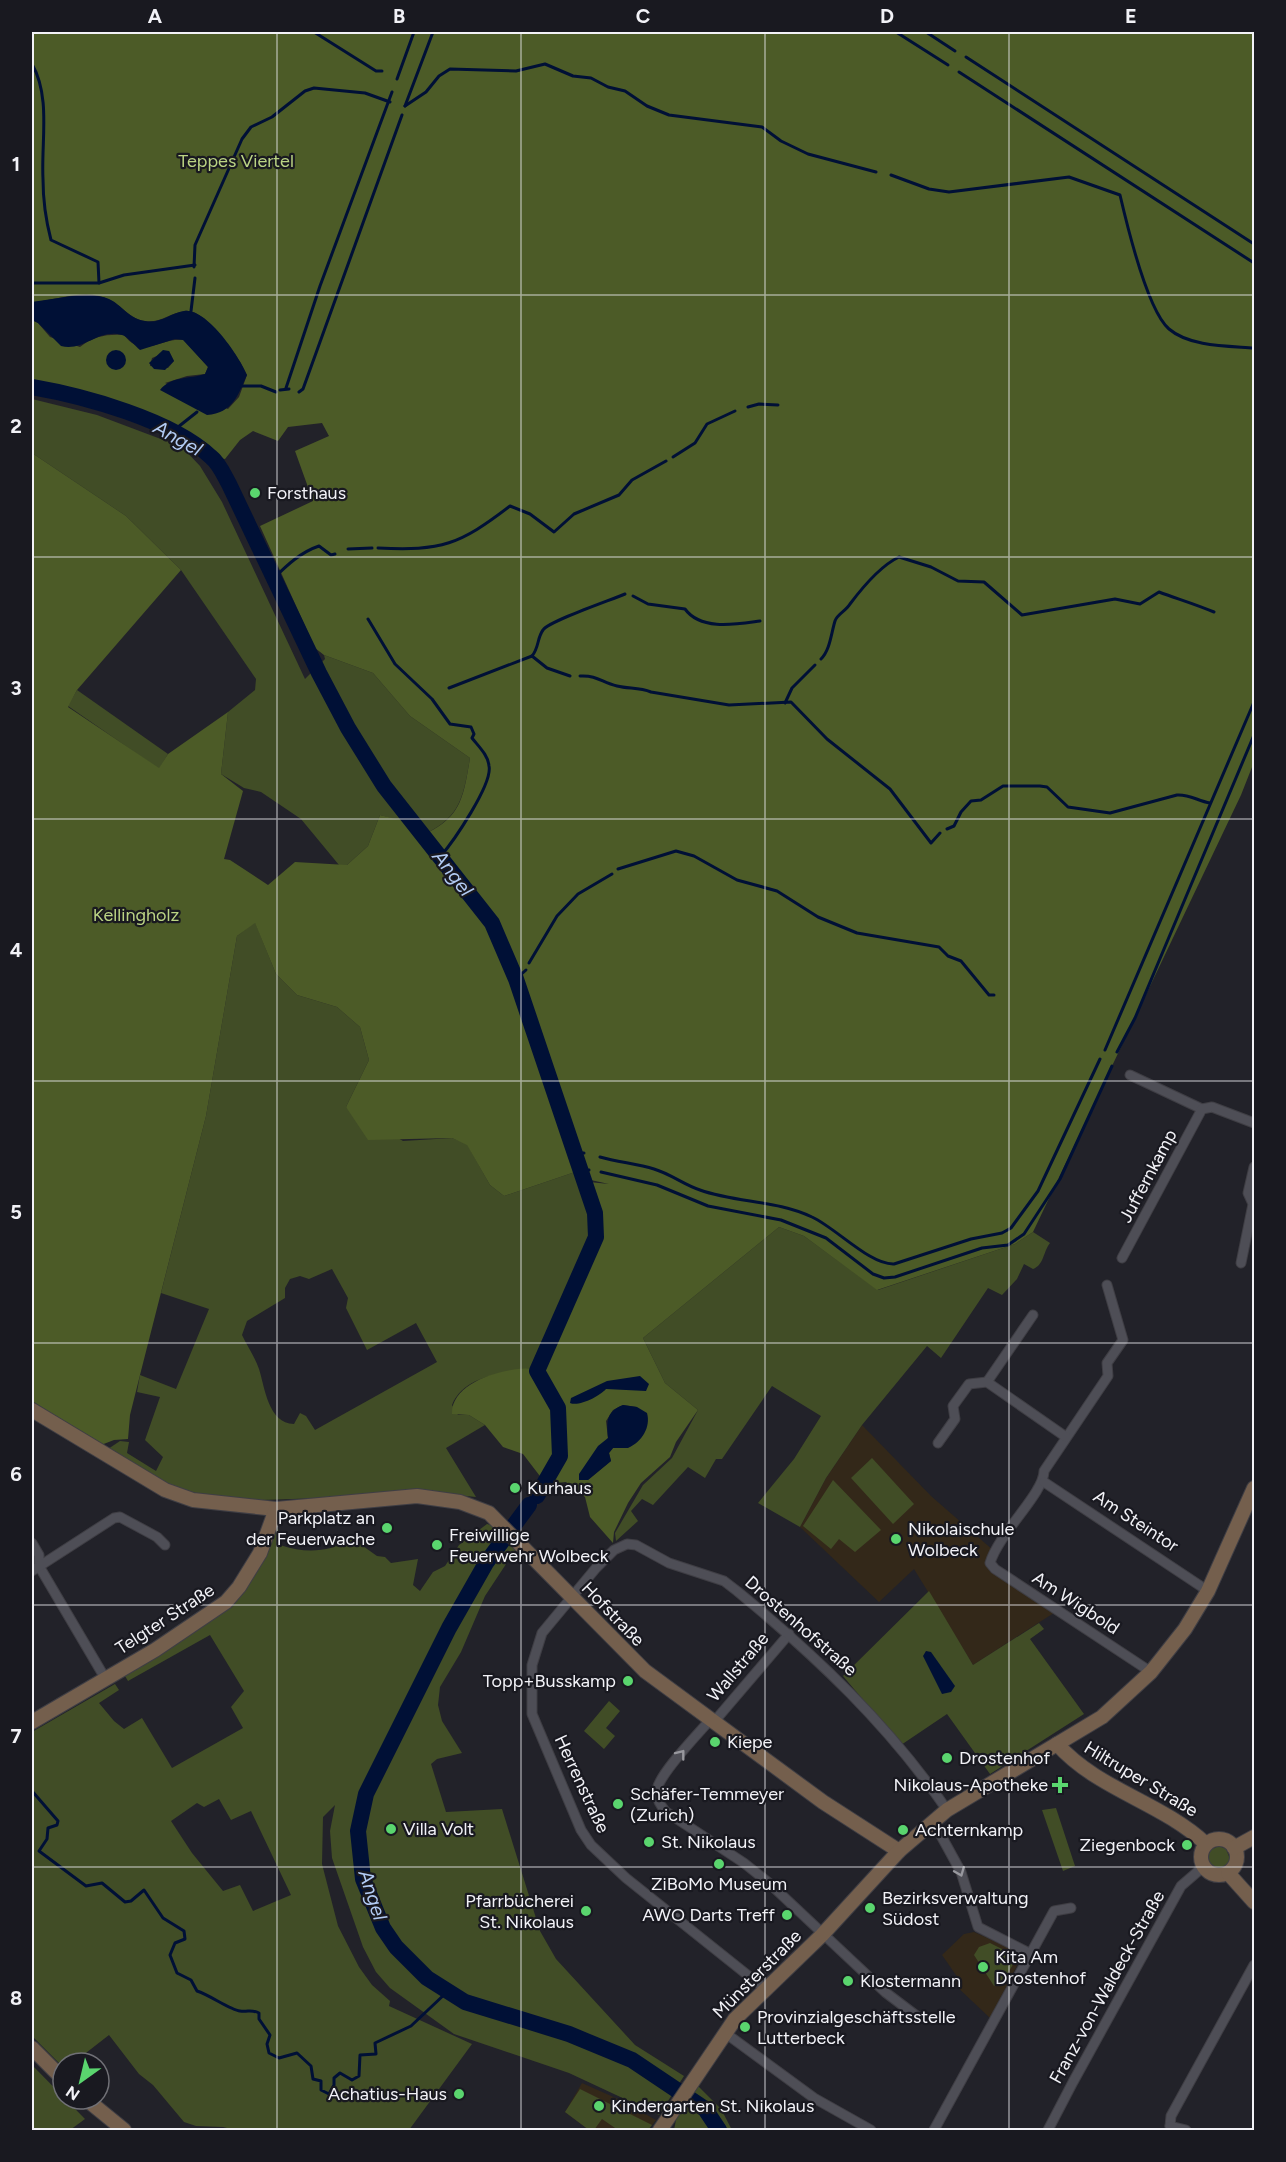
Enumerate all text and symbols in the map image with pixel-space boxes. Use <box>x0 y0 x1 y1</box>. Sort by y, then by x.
text: A <box>148 4 163 28</box>
text: B <box>393 4 405 28</box>
text: C <box>636 4 650 28</box>
text: D <box>880 4 894 28</box>
text: E <box>1125 4 1137 28</box>
park label: Teppes Viertel <box>178 150 294 172</box>
text: 1 <box>12 152 20 176</box>
text: 2 <box>10 414 22 438</box>
water label: Angel <box>149 414 207 461</box>
place label: Forsthaus <box>267 482 346 504</box>
marker: Forsthaus <box>248 486 262 500</box>
text: 3 <box>10 676 22 700</box>
water label: Angel <box>427 844 479 901</box>
park label: Kellingholz <box>93 904 179 926</box>
text: 4 <box>10 938 23 962</box>
street label: Juffernkamp <box>1114 1126 1182 1226</box>
text: 5 <box>10 1200 22 1224</box>
text: 6 <box>10 1462 22 1486</box>
place label: Kurhaus <box>527 1477 592 1499</box>
marker: Kurhaus <box>508 1481 522 1495</box>
street label: Am Steintor <box>1089 1485 1183 1557</box>
place label: Parkplatz an der Feuerwache <box>246 1507 375 1550</box>
place label: Nikolaischule Wolbeck <box>908 1518 1015 1561</box>
marker: Parkplatz an der Feuerwache <box>380 1521 394 1535</box>
place label: Freiwillige Feuerwehr Wolbeck <box>449 1524 609 1567</box>
marker: Nikolaischule Wolbeck <box>889 1532 903 1546</box>
marker: Freiwillige Feuerwehr Wolbeck <box>430 1538 444 1552</box>
street label: Am Wigbold <box>1028 1567 1124 1639</box>
street label: Drostenhofstraße <box>740 1571 862 1681</box>
street label: Hofstraße <box>577 1577 649 1651</box>
street label: Telgter Straße <box>111 1579 219 1659</box>
street label: Wallstraße <box>703 1628 774 1706</box>
place label: Topp+Busskamp <box>483 1670 616 1692</box>
marker: Topp+Busskamp <box>621 1674 635 1688</box>
text: 7 <box>10 1724 22 1748</box>
street label: Herrenstraße <box>550 1731 614 1837</box>
place label: Kiepe <box>727 1731 773 1753</box>
marker: Kiepe <box>708 1735 722 1749</box>
street label: Hiltruper Straße <box>1080 1736 1202 1822</box>
place label: Drostenhof <box>959 1747 1050 1769</box>
one-way arrow <box>674 1750 685 1761</box>
marker: Drostenhof <box>940 1751 954 1765</box>
place label: Nikolaus-Apotheke <box>894 1774 1048 1796</box>
marker: Nikolaus-Apotheke <box>1053 1778 1067 1792</box>
place label: Schäfer-Temmeyer (Zurich) <box>630 1783 784 1826</box>
marker: Schäfer-Temmeyer (Zurich) <box>611 1797 625 1811</box>
place label: Villa Volt <box>403 1818 474 1840</box>
place label: Achternkamp <box>915 1819 1023 1841</box>
marker: Villa Volt <box>384 1822 398 1836</box>
marker: Achternkamp <box>896 1823 910 1837</box>
place label: St. Nikolaus <box>661 1831 756 1853</box>
place label: Ziegenbock <box>1080 1834 1175 1856</box>
marker: St. Nikolaus <box>642 1835 656 1849</box>
marker: Ziegenbock <box>1180 1838 1194 1852</box>
marker: ZiBoMo Museum <box>712 1857 726 1871</box>
water label: Angel <box>353 1866 393 1924</box>
one-way arrow <box>953 1866 965 1877</box>
place label: ZiBoMo Museum <box>651 1873 787 1895</box>
street label: Franz-von-Waldeck-Straße <box>1045 1886 1169 2087</box>
place label: Bezirksverwaltung Südost <box>882 1887 1029 1930</box>
place label: Pfarrbücherei St. Nikolaus <box>465 1890 574 1933</box>
marker: Bezirksverwaltung Südost <box>863 1901 877 1915</box>
marker: Pfarrbücherei St. Nikolaus <box>579 1904 593 1918</box>
place label: AWO Darts Treff <box>642 1904 775 1926</box>
marker: AWO Darts Treff <box>780 1908 794 1922</box>
street label: Münsterstraße <box>708 1925 806 2023</box>
place label: Kita Am Drostenhof <box>995 1946 1086 1989</box>
marker: Kita Am Drostenhof <box>976 1960 990 1974</box>
place label: Klostermann <box>860 1970 961 1992</box>
marker: Klostermann <box>841 1974 855 1988</box>
text: 8 <box>10 1986 22 2010</box>
place label: Provinzialgeschäftsstelle Lutterbeck <box>757 2006 956 2049</box>
marker: Provinzialgeschäftsstelle Lutterbeck <box>738 2020 752 2034</box>
north arrow <box>51 2051 111 2111</box>
text: N <box>62 2082 83 2104</box>
place label: Achatius-Haus <box>328 2083 447 2105</box>
marker: Achatius-Haus <box>452 2087 466 2101</box>
place label: Kindergarten St. Nikolaus <box>611 2095 814 2117</box>
marker: Kindergarten St. Nikolaus <box>592 2099 606 2113</box>

